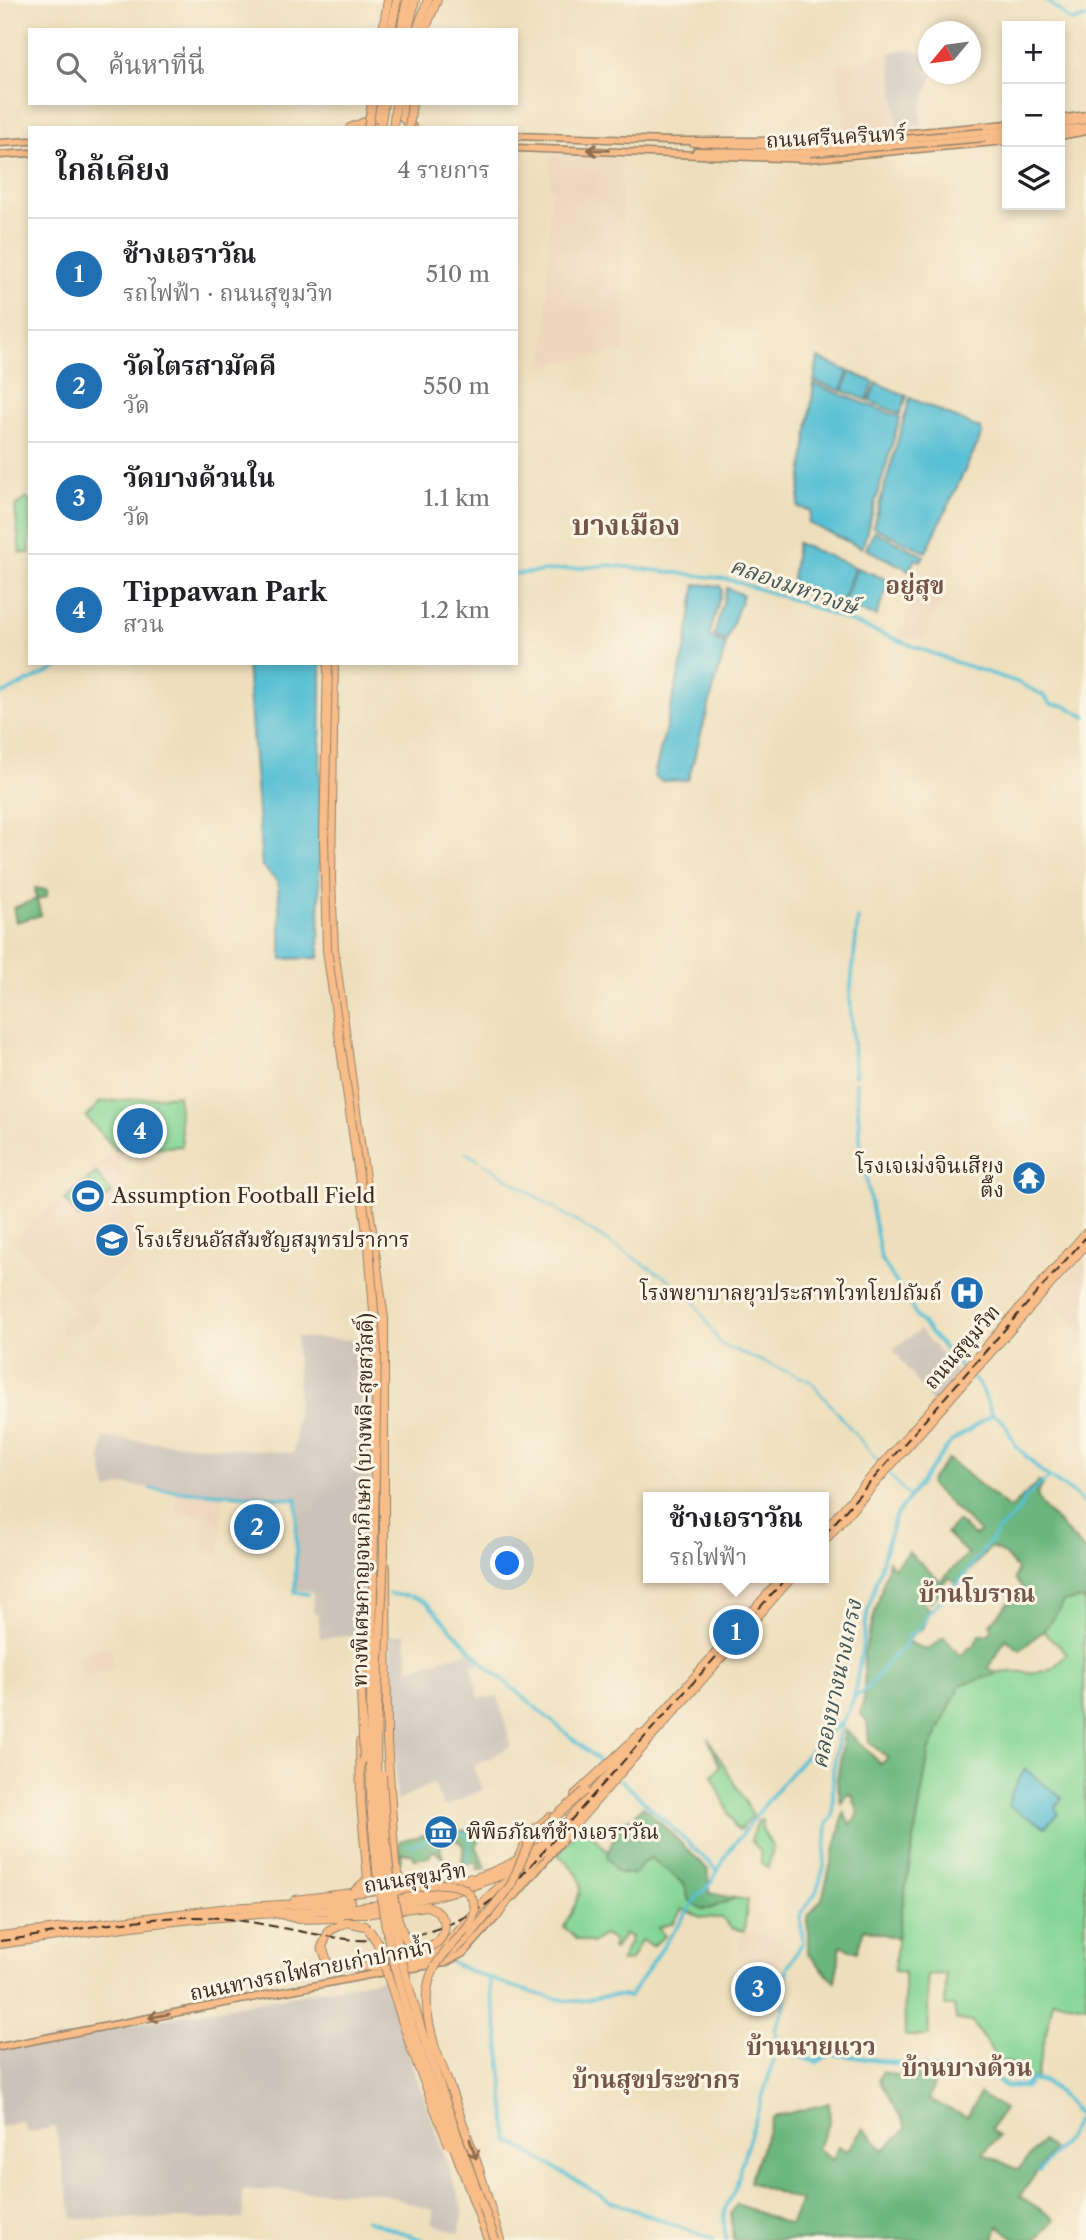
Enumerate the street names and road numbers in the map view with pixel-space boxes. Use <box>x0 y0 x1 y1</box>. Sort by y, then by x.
street label: ถนนศรีนครินทร์ <box>765 120 908 153</box>
street label: ถนนสุขุมวิท <box>918 1299 1007 1395</box>
street label: ทางพิเศษกาญจนาภิเษก (บางพลี-สุขสวัสดิ์) <box>344 1313 380 1687</box>
street label: ถนนสุขุมวิท <box>362 1857 468 1900</box>
street label: ถนนทางรถไฟสายเก่าปากน้ำ <box>187 1931 434 2005</box>

